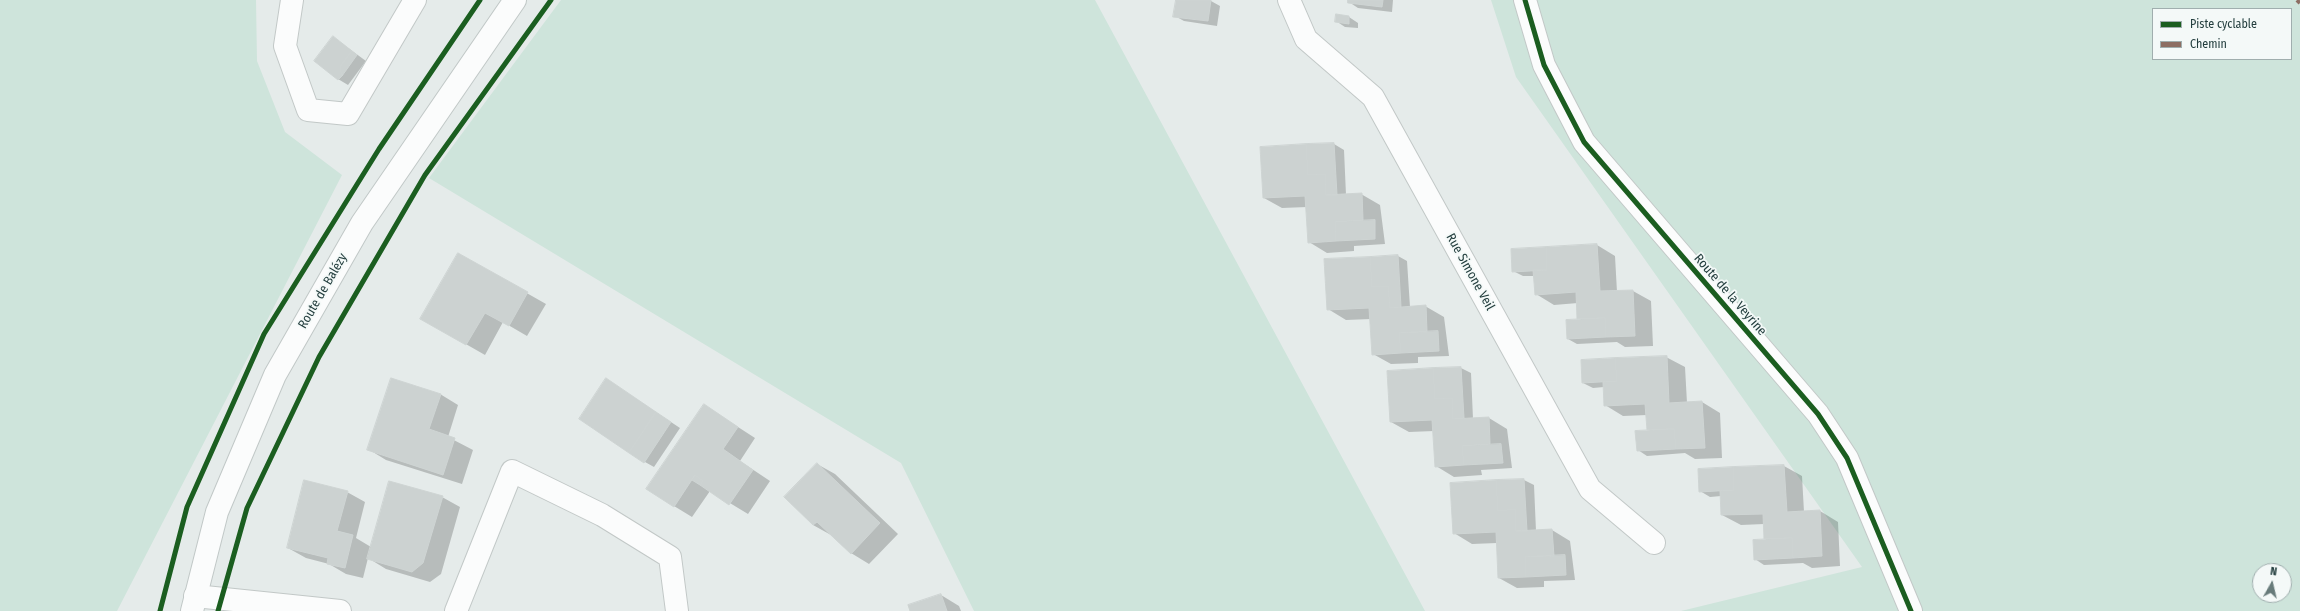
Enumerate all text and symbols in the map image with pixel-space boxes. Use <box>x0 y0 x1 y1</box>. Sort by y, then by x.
legend <box>2152 8 2292 60</box>
text: Piste cyclable <box>2190 17 2257 31</box>
text: Chemin <box>2190 37 2227 51</box>
street label: Rue Simone Veil <box>1442 231 1498 313</box>
street label: Route de Balézy <box>295 251 351 331</box>
street label: Route de la Veyrine <box>1690 251 1770 339</box>
north arrow <box>2252 563 2292 603</box>
text: N <box>2269 565 2278 579</box>

